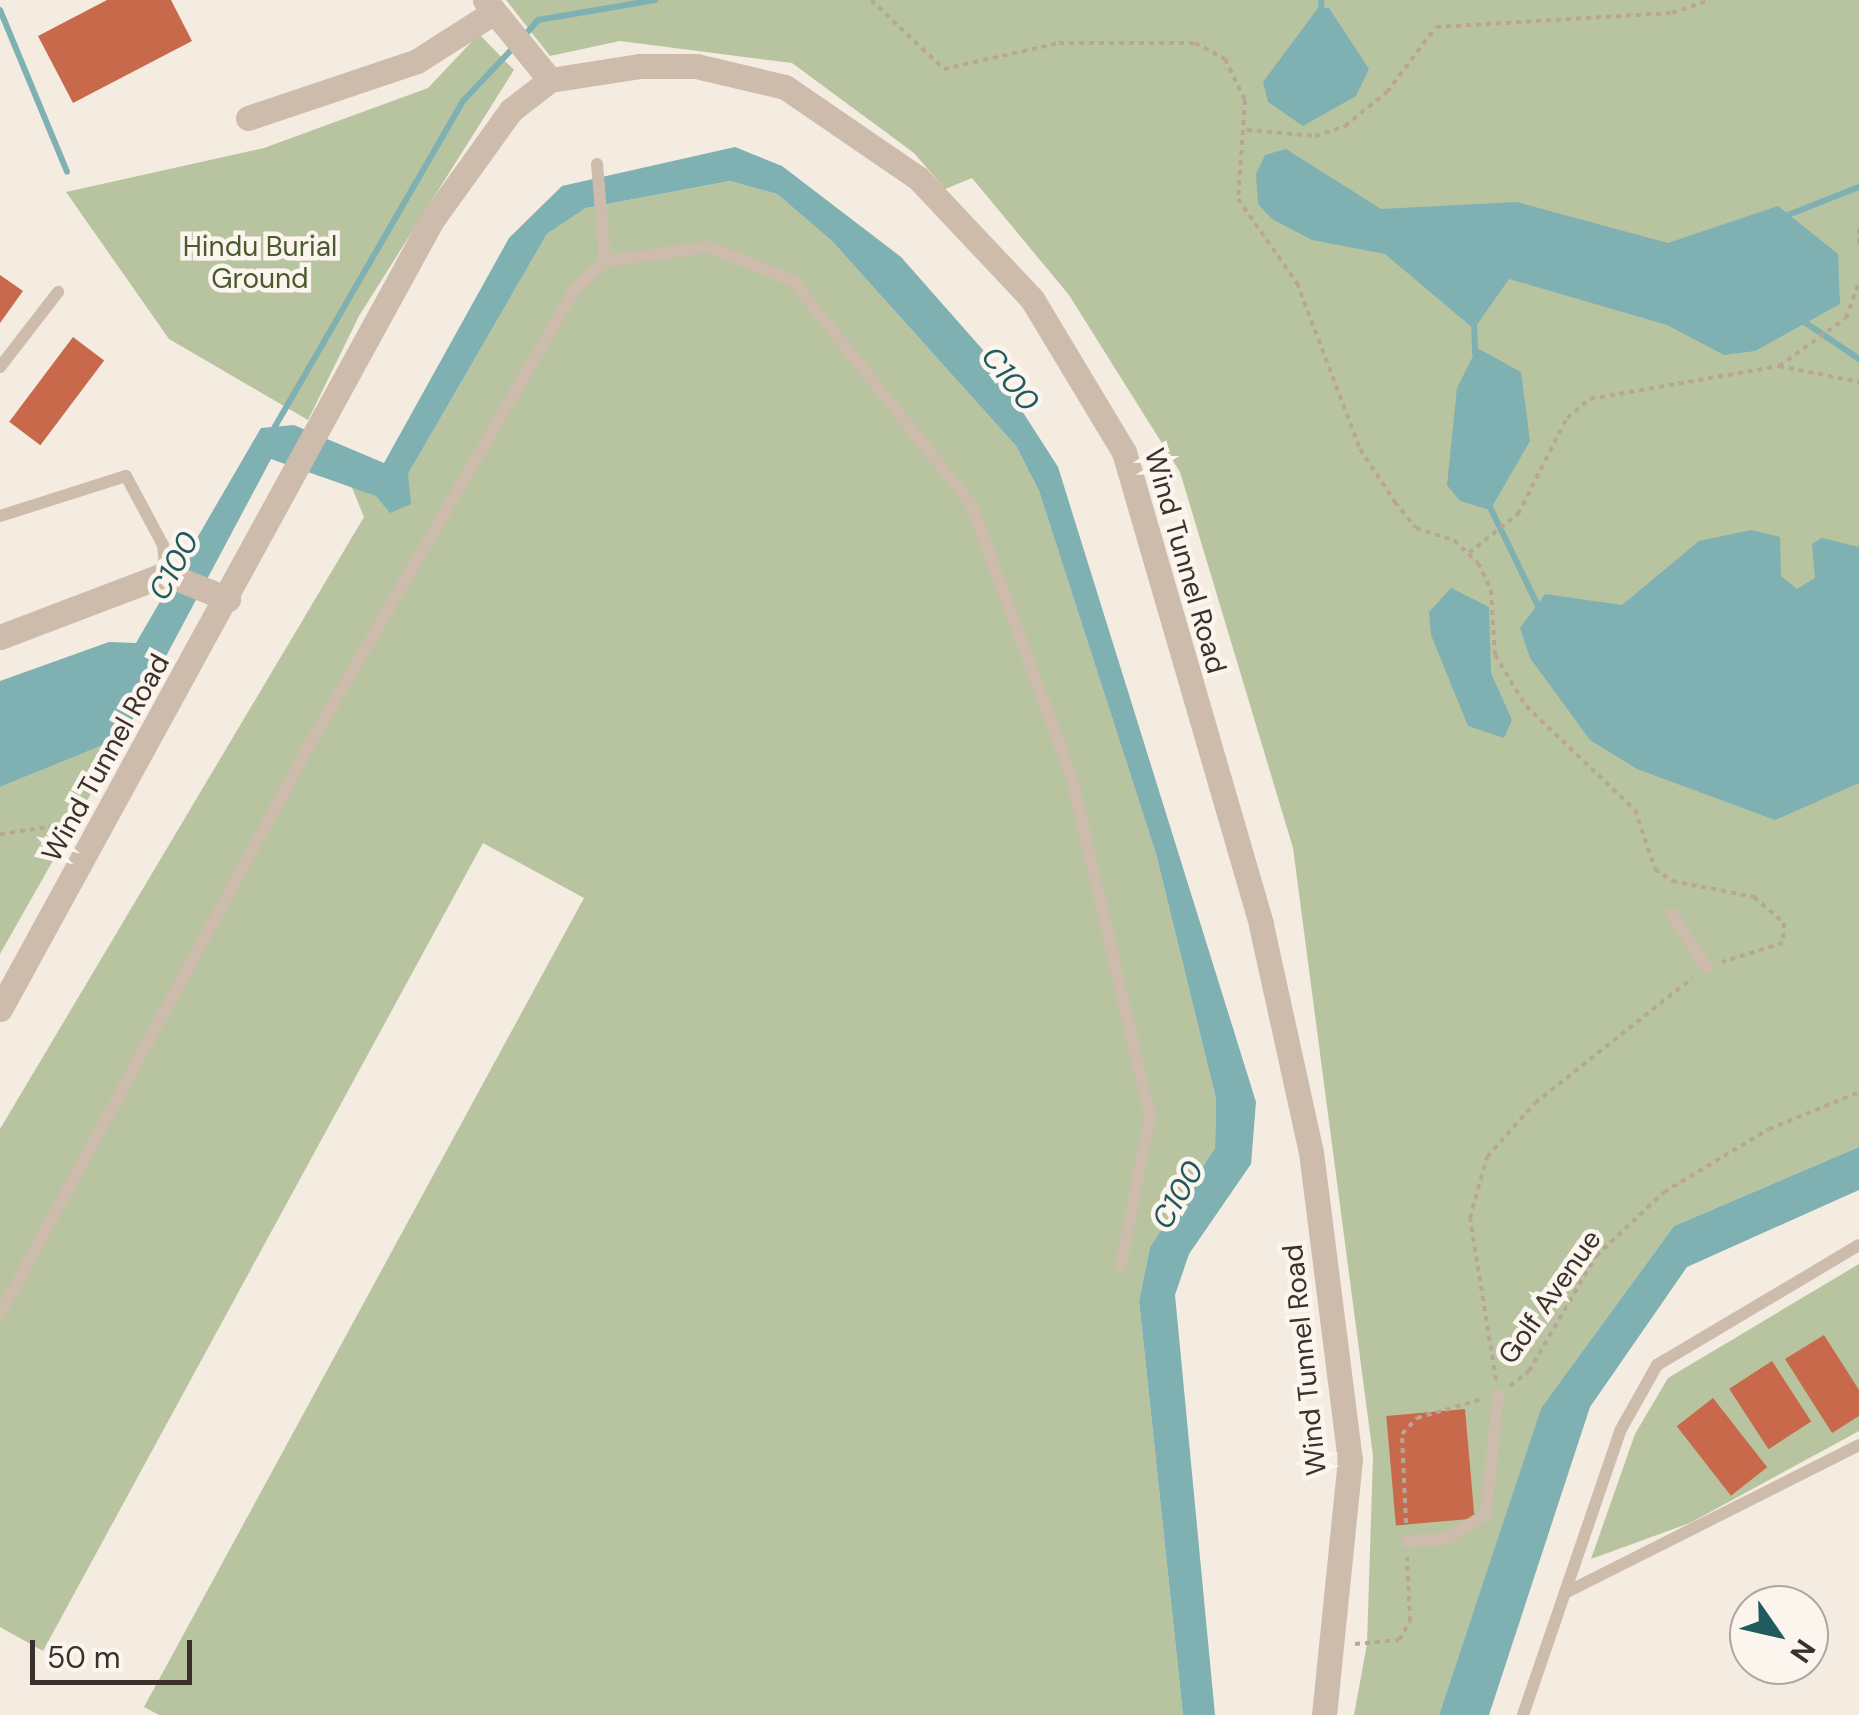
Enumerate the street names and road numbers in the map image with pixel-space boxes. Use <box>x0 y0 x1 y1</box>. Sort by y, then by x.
street label: Wind Tunnel Road <box>1137 445 1233 677</box>
street label: Wind Tunnel Road <box>35 648 177 868</box>
street label: Golf Avenue <box>1491 1223 1609 1371</box>
street label: Wind Tunnel Road <box>1276 1243 1334 1477</box>

